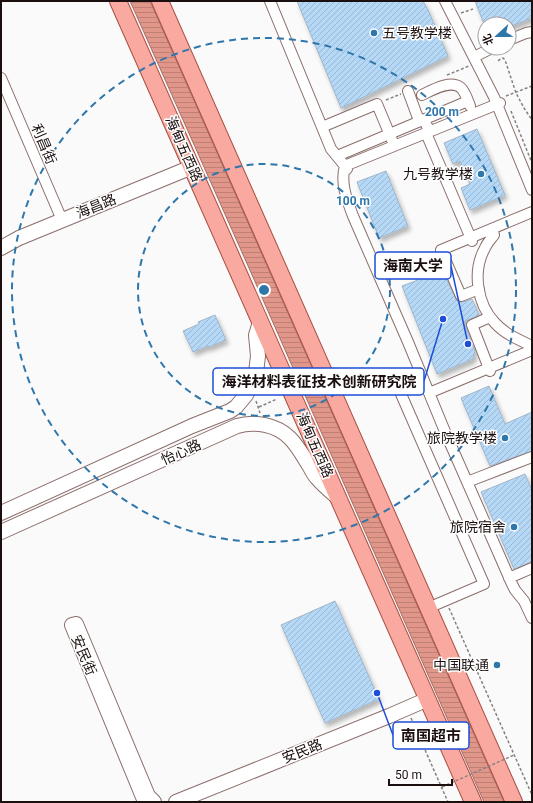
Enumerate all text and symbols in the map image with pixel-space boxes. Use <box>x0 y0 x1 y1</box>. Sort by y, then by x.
north arrow <box>477 16 517 56</box>
place label: 五号教学楼 <box>382 25 452 41</box>
marker: 五号教学楼 <box>369 28 379 38</box>
text: 北 <box>480 32 496 47</box>
text: 200 m <box>425 105 459 119</box>
street label: 海甸五西路 <box>162 114 206 184</box>
street label: 利昌街 <box>28 122 60 166</box>
place label: 九号教学楼 <box>403 166 473 182</box>
marker: 九号教学楼 <box>476 169 486 179</box>
street label: 海昌路 <box>74 191 118 221</box>
text: 100 m <box>336 194 370 208</box>
callout: 海南大学 <box>375 252 451 279</box>
text: 海南大学 <box>383 257 443 275</box>
centre of rings <box>257 283 271 297</box>
callout: 海洋材料表征技术创新研究院 <box>213 368 424 395</box>
text: 海洋材料表征技术创新研究院 <box>221 373 417 391</box>
street label: 海甸五西路 <box>293 410 337 480</box>
place label: 旅院教学楼 <box>427 430 497 446</box>
marker: 旅院教学楼 <box>500 433 510 443</box>
street label: 怡心路 <box>159 436 203 468</box>
place label: 旅院宿舍 <box>450 519 506 535</box>
marker: 旅院宿舍 <box>509 522 519 532</box>
street label: 安民街 <box>68 633 100 677</box>
place label: 中国联通 <box>433 657 489 673</box>
marker: 中国联通 <box>492 660 502 670</box>
callout: 南国超市 <box>393 722 469 749</box>
text: 南国超市 <box>401 727 461 745</box>
street label: 安民路 <box>280 736 324 766</box>
scale bar <box>389 761 452 787</box>
text: 50 m <box>395 768 422 782</box>

